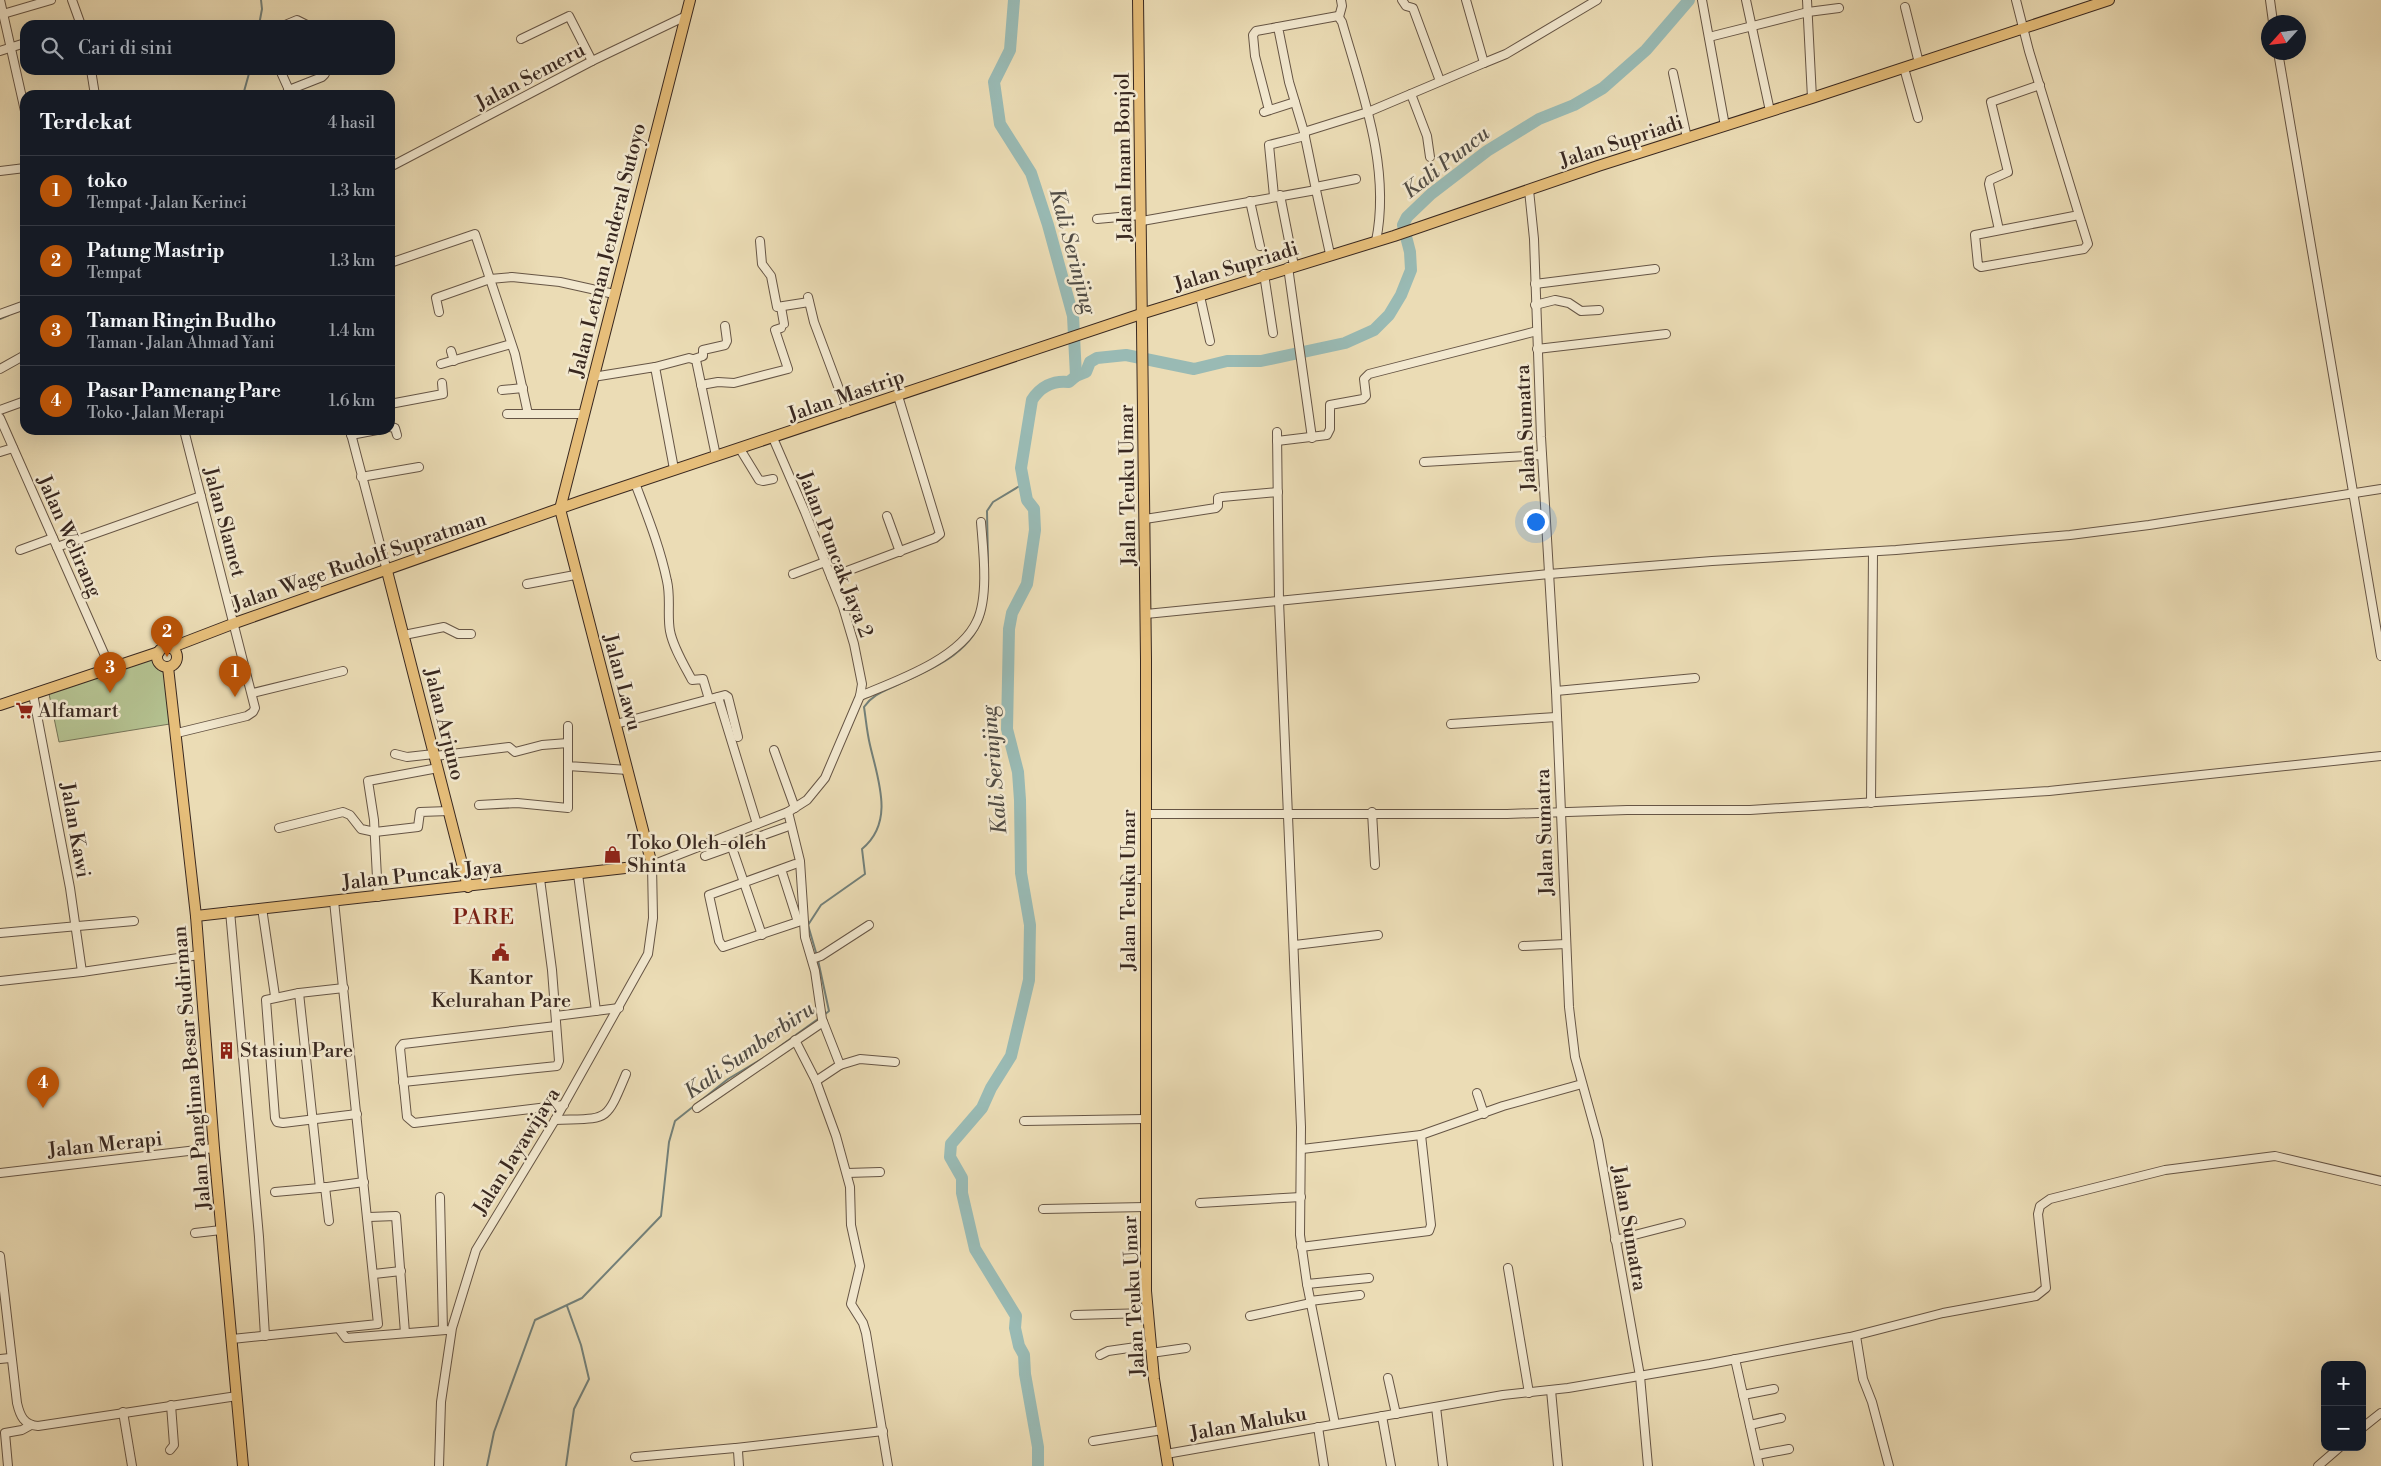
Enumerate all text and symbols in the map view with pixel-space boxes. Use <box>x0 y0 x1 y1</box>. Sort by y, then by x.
north arrow <box>2261 15 2306 60</box>
search box <box>20 20 395 75</box>
icon: search <box>38 34 66 62</box>
text: Cari di sini <box>78 36 173 60</box>
street label: Jalan Semeru <box>471 38 590 117</box>
street label: Jalan Imam Bonjol <box>1111 72 1138 242</box>
text: Terdekat <box>40 110 131 136</box>
street label: Jalan Supriadi <box>1555 111 1687 175</box>
text: 4 hasil <box>328 113 375 133</box>
street label: Jalan Letnan Jenderal Sutoyo <box>565 121 652 381</box>
water label: Kali Puncu <box>1398 121 1495 205</box>
text: toko <box>87 169 128 193</box>
text: 1 <box>52 181 60 201</box>
text: 1.3 km <box>330 181 375 201</box>
water label: Kali Serinjing <box>1043 185 1102 318</box>
text: Tempat · Jalan Kerinci <box>87 193 247 213</box>
street label: Jalan Supriadi <box>1170 237 1302 299</box>
text: Patung Mastrip <box>87 239 225 263</box>
text: 2 <box>51 251 61 271</box>
text: 1.3 km <box>330 251 375 271</box>
text: Tempat <box>87 263 142 283</box>
text: Taman Ringin Budho <box>87 309 276 333</box>
text: 3 <box>51 321 61 341</box>
text: 1.4 km <box>329 321 375 341</box>
text: Taman · Jalan Ahmad Yani <box>87 333 274 353</box>
street label: Jalan Sumatra <box>1511 363 1542 493</box>
street label: Jalan Mastrip <box>784 365 908 428</box>
text: Pasar Pamenang Pare <box>87 379 281 403</box>
text: 4 <box>51 391 61 411</box>
text: 1.6 km <box>329 391 375 411</box>
text: Toko · Jalan Merapi <box>87 403 224 423</box>
street label: Jalan Teuku Umar <box>1115 404 1142 567</box>
street label: Jalan Slamet <box>197 464 250 580</box>
street label: Jalan Puncak Jaya 2 <box>791 467 878 641</box>
street label: Jalan Welirang <box>30 471 107 602</box>
street label: Jalan Wage Rudolf Supratman <box>228 507 490 618</box>
your location <box>1523 509 1549 535</box>
pin: 2 <box>151 616 183 657</box>
street label: Jalan Lawu <box>596 630 647 734</box>
pin: 3 <box>94 652 126 693</box>
pin: 1 <box>219 656 251 697</box>
street label: Jalan Arjuno <box>417 665 470 783</box>
place label: Alfamart <box>37 699 119 724</box>
supermarket icon: Alfamart <box>14 700 34 720</box>
water label: Kali Serinjing <box>976 703 1014 835</box>
street label: Jalan Sumatra <box>1531 767 1560 897</box>
street label: Jalan Kawi <box>54 780 95 880</box>
street label: Jalan Teuku Umar <box>1117 809 1142 972</box>
place label: Toko Oleh-oleh Shinta <box>627 831 767 879</box>
shop icon: Toko Oleh-oleh Shinta <box>603 844 623 864</box>
street label: Jalan Puncak Jaya <box>340 855 504 896</box>
district label: PARE <box>453 904 515 931</box>
street label: Jalan Panglima Besar Sudirman <box>168 925 217 1212</box>
public building icon: Kantor Kelurahan Pare <box>491 943 511 963</box>
place label: Kantor Kelurahan Pare <box>431 966 571 1014</box>
water label: Kali Sumberbiru <box>679 996 820 1105</box>
place label: Stasiun Pare <box>240 1039 353 1064</box>
building icon: Stasiun Pare <box>216 1040 236 1060</box>
pin: 4 <box>27 1067 59 1108</box>
street label: Jalan Jayawijaya <box>468 1083 567 1221</box>
street label: Jalan Merapi <box>46 1127 164 1164</box>
street label: Jalan Sumatra <box>1605 1163 1652 1294</box>
street label: Jalan Teuku Umar <box>1118 1214 1151 1378</box>
map controls <box>2321 1361 2366 1451</box>
button: + <box>2321 1361 2366 1406</box>
street label: Jalan Maluku <box>1187 1402 1309 1447</box>
button: − <box>2321 1406 2366 1451</box>

